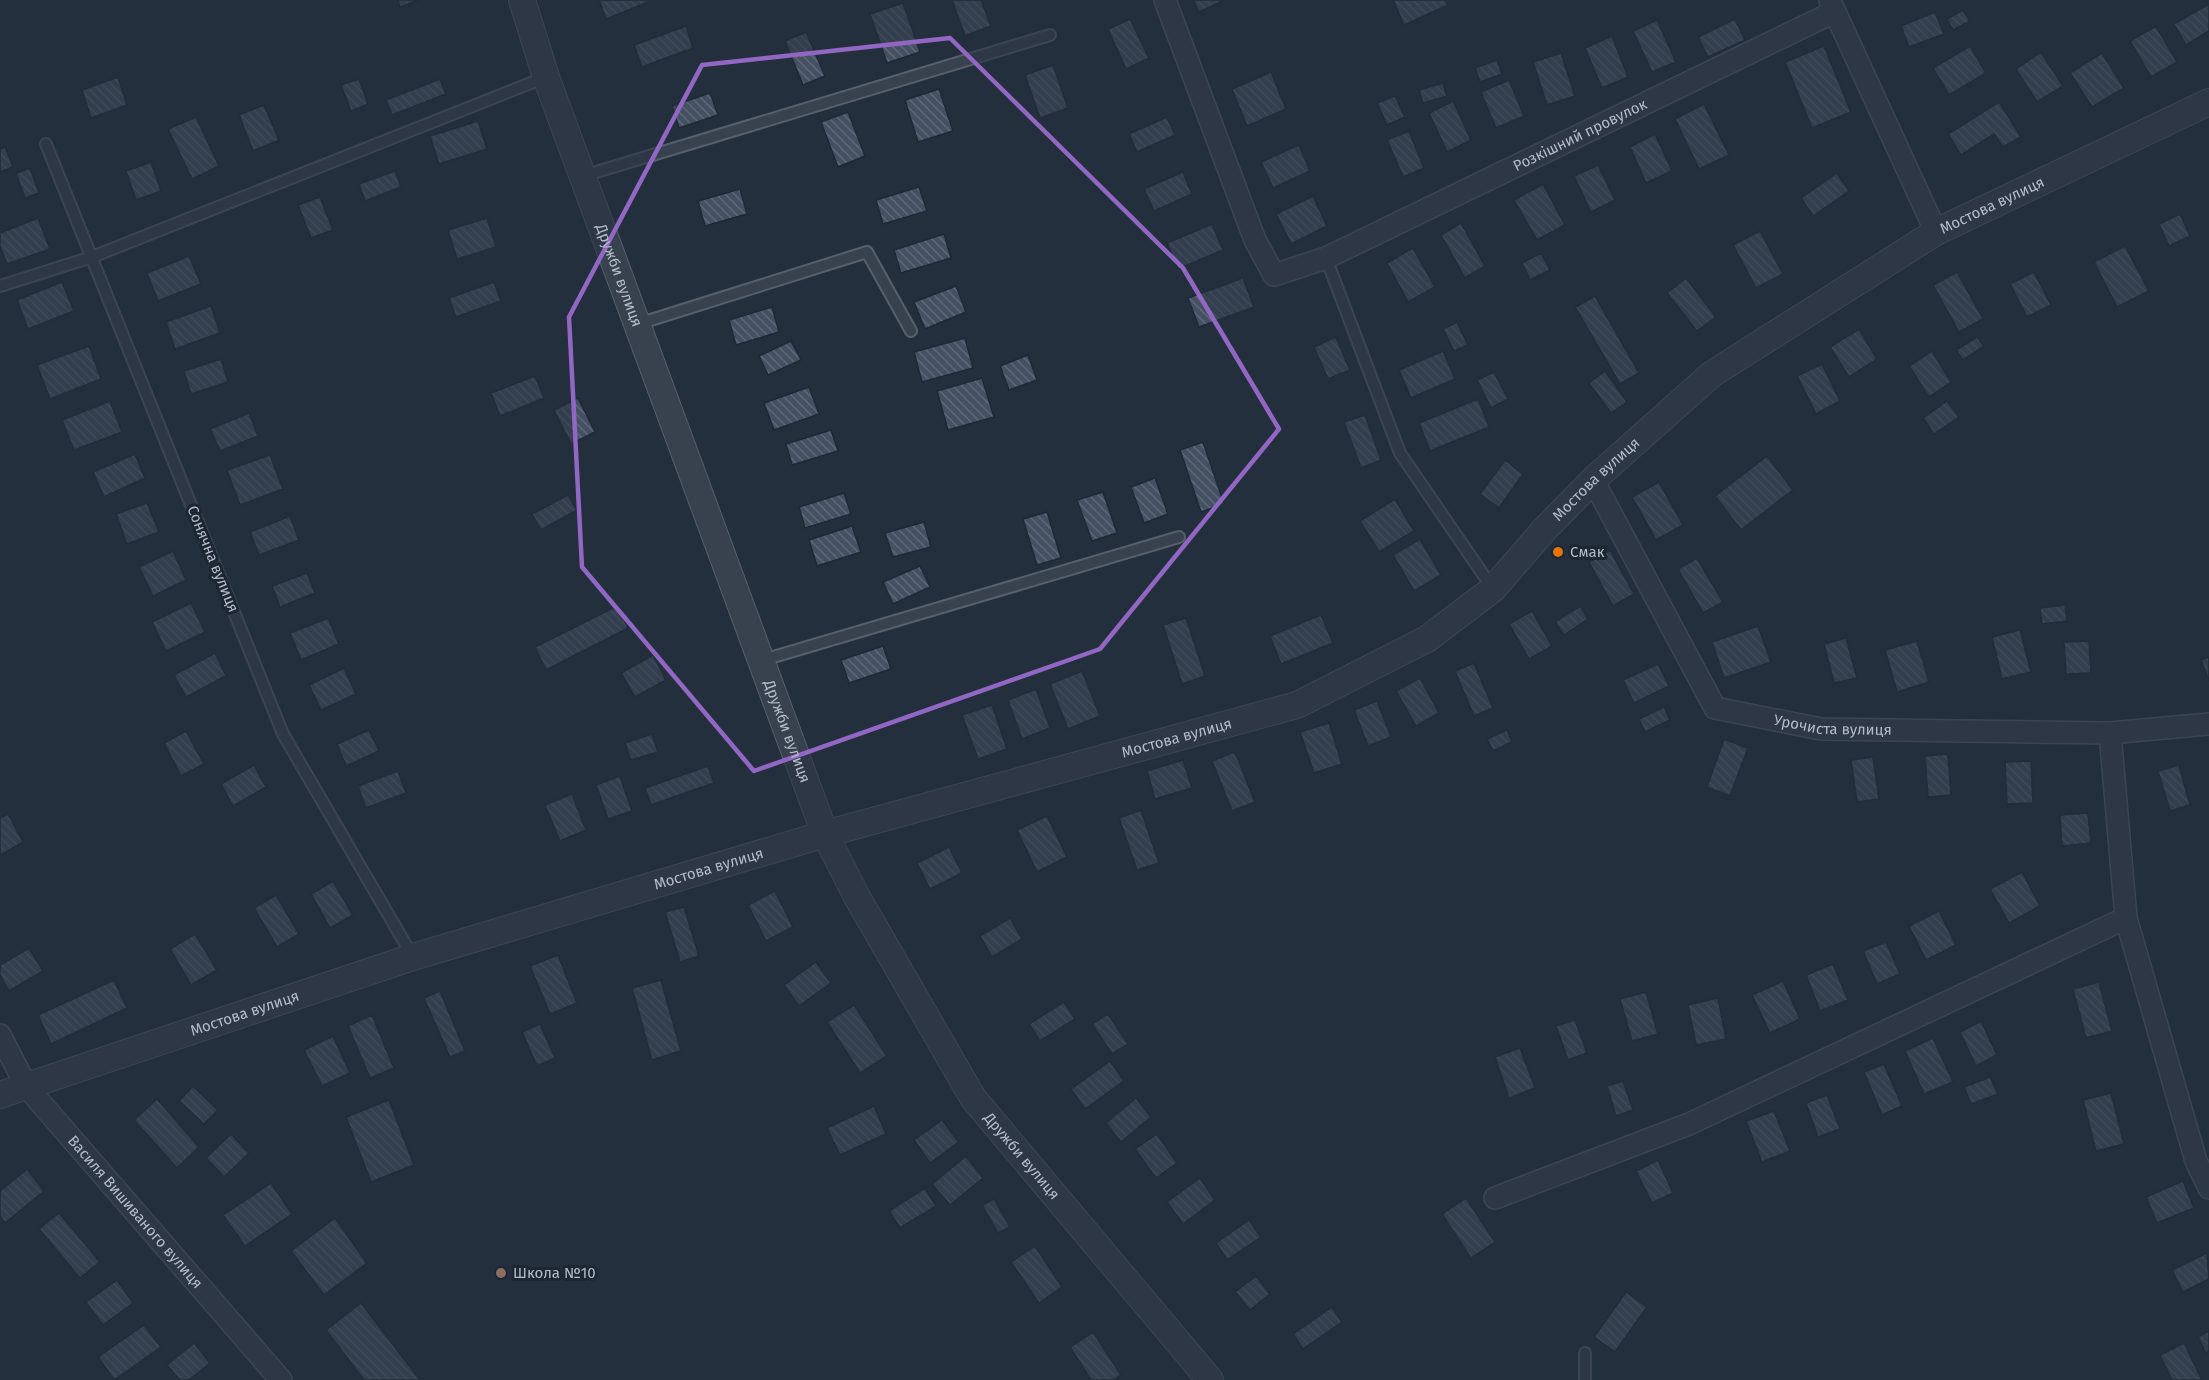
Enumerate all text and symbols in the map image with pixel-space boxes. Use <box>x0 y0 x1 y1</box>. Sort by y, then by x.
street label: Розкішний провулок <box>1510 95 1650 175</box>
street label: Мостова вулиця <box>1937 173 2047 238</box>
street label: Дружби вулиця <box>592 221 646 329</box>
street label: Мостова вулиця <box>1549 434 1643 525</box>
street label: Сонячна вулиця <box>183 503 243 615</box>
place label: Смак <box>1570 543 1605 561</box>
marker: Смак <box>1551 545 1565 559</box>
street label: Дружби вулиця <box>760 677 814 785</box>
street label: Урочиста вулиця <box>1772 711 1892 739</box>
street label: Мостова вулиця <box>1120 714 1234 762</box>
street label: Мостова вулиця <box>652 844 766 894</box>
street label: Мостова вулиця <box>188 987 301 1040</box>
street label: Дружби вулиця <box>980 1108 1063 1203</box>
street label: Василя Вишиваного вулиця <box>64 1132 206 1292</box>
place label: Школа №10 <box>513 1264 596 1282</box>
marker: Школа №10 <box>494 1266 508 1280</box>

